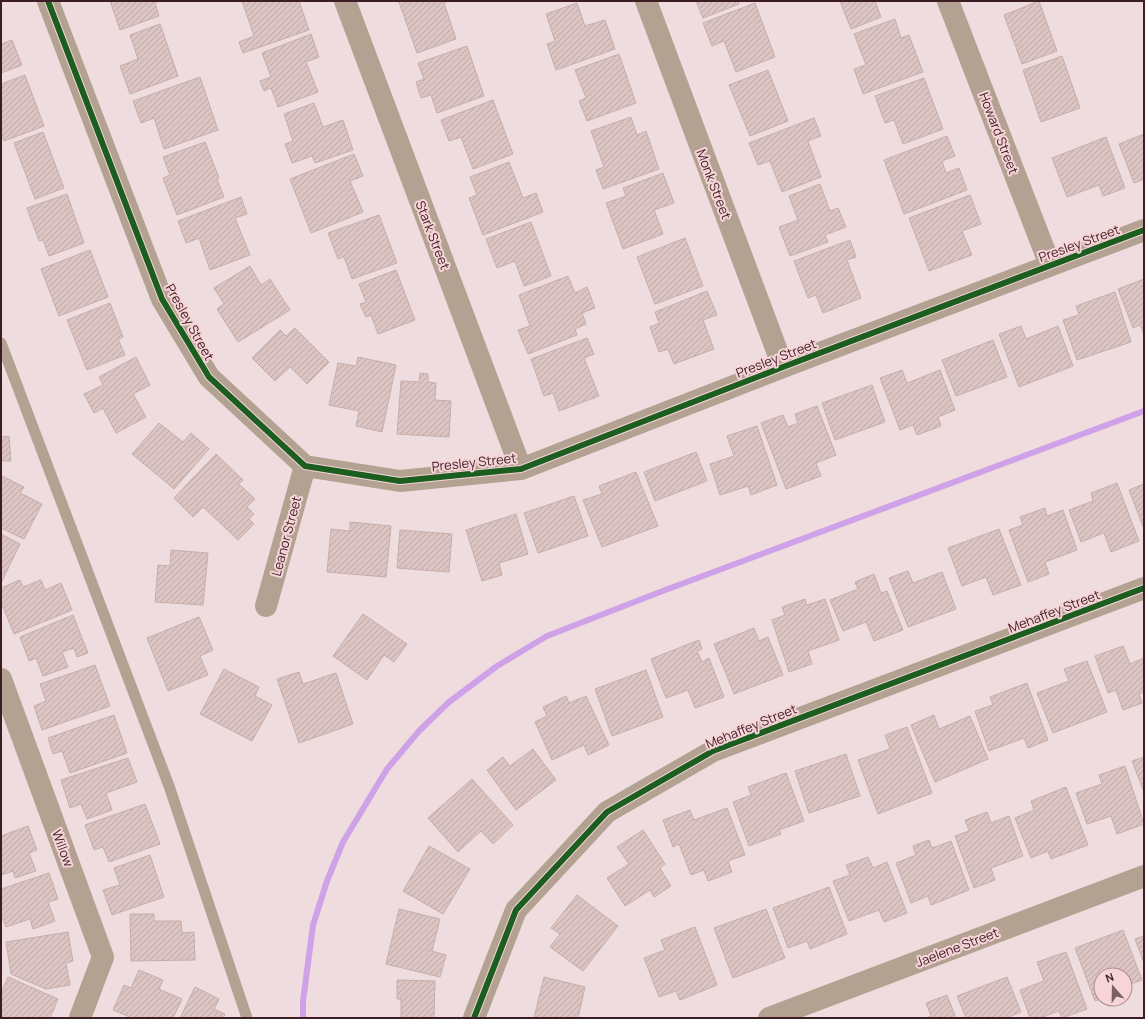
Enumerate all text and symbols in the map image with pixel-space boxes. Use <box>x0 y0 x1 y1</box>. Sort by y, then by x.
street label: Howard Street <box>975 90 1023 176</box>
street label: Monk Street <box>692 146 736 222</box>
street label: Stark Street <box>412 198 454 272</box>
street label: Presley Street <box>1036 220 1122 266</box>
street label: Presley Street <box>162 280 218 364</box>
street label: Presley Street <box>733 334 819 382</box>
street label: Presley Street <box>431 449 517 475</box>
street label: Leanor Street <box>267 494 305 578</box>
street label: Mehaffey Street <box>1006 585 1102 637</box>
street label: Mehaffey Street <box>703 699 799 753</box>
street label: Willow <box>48 827 78 869</box>
street label: Jaelene Street <box>913 923 1001 971</box>
north arrow <box>1093 967 1133 1007</box>
text: N <box>1103 969 1116 986</box>

